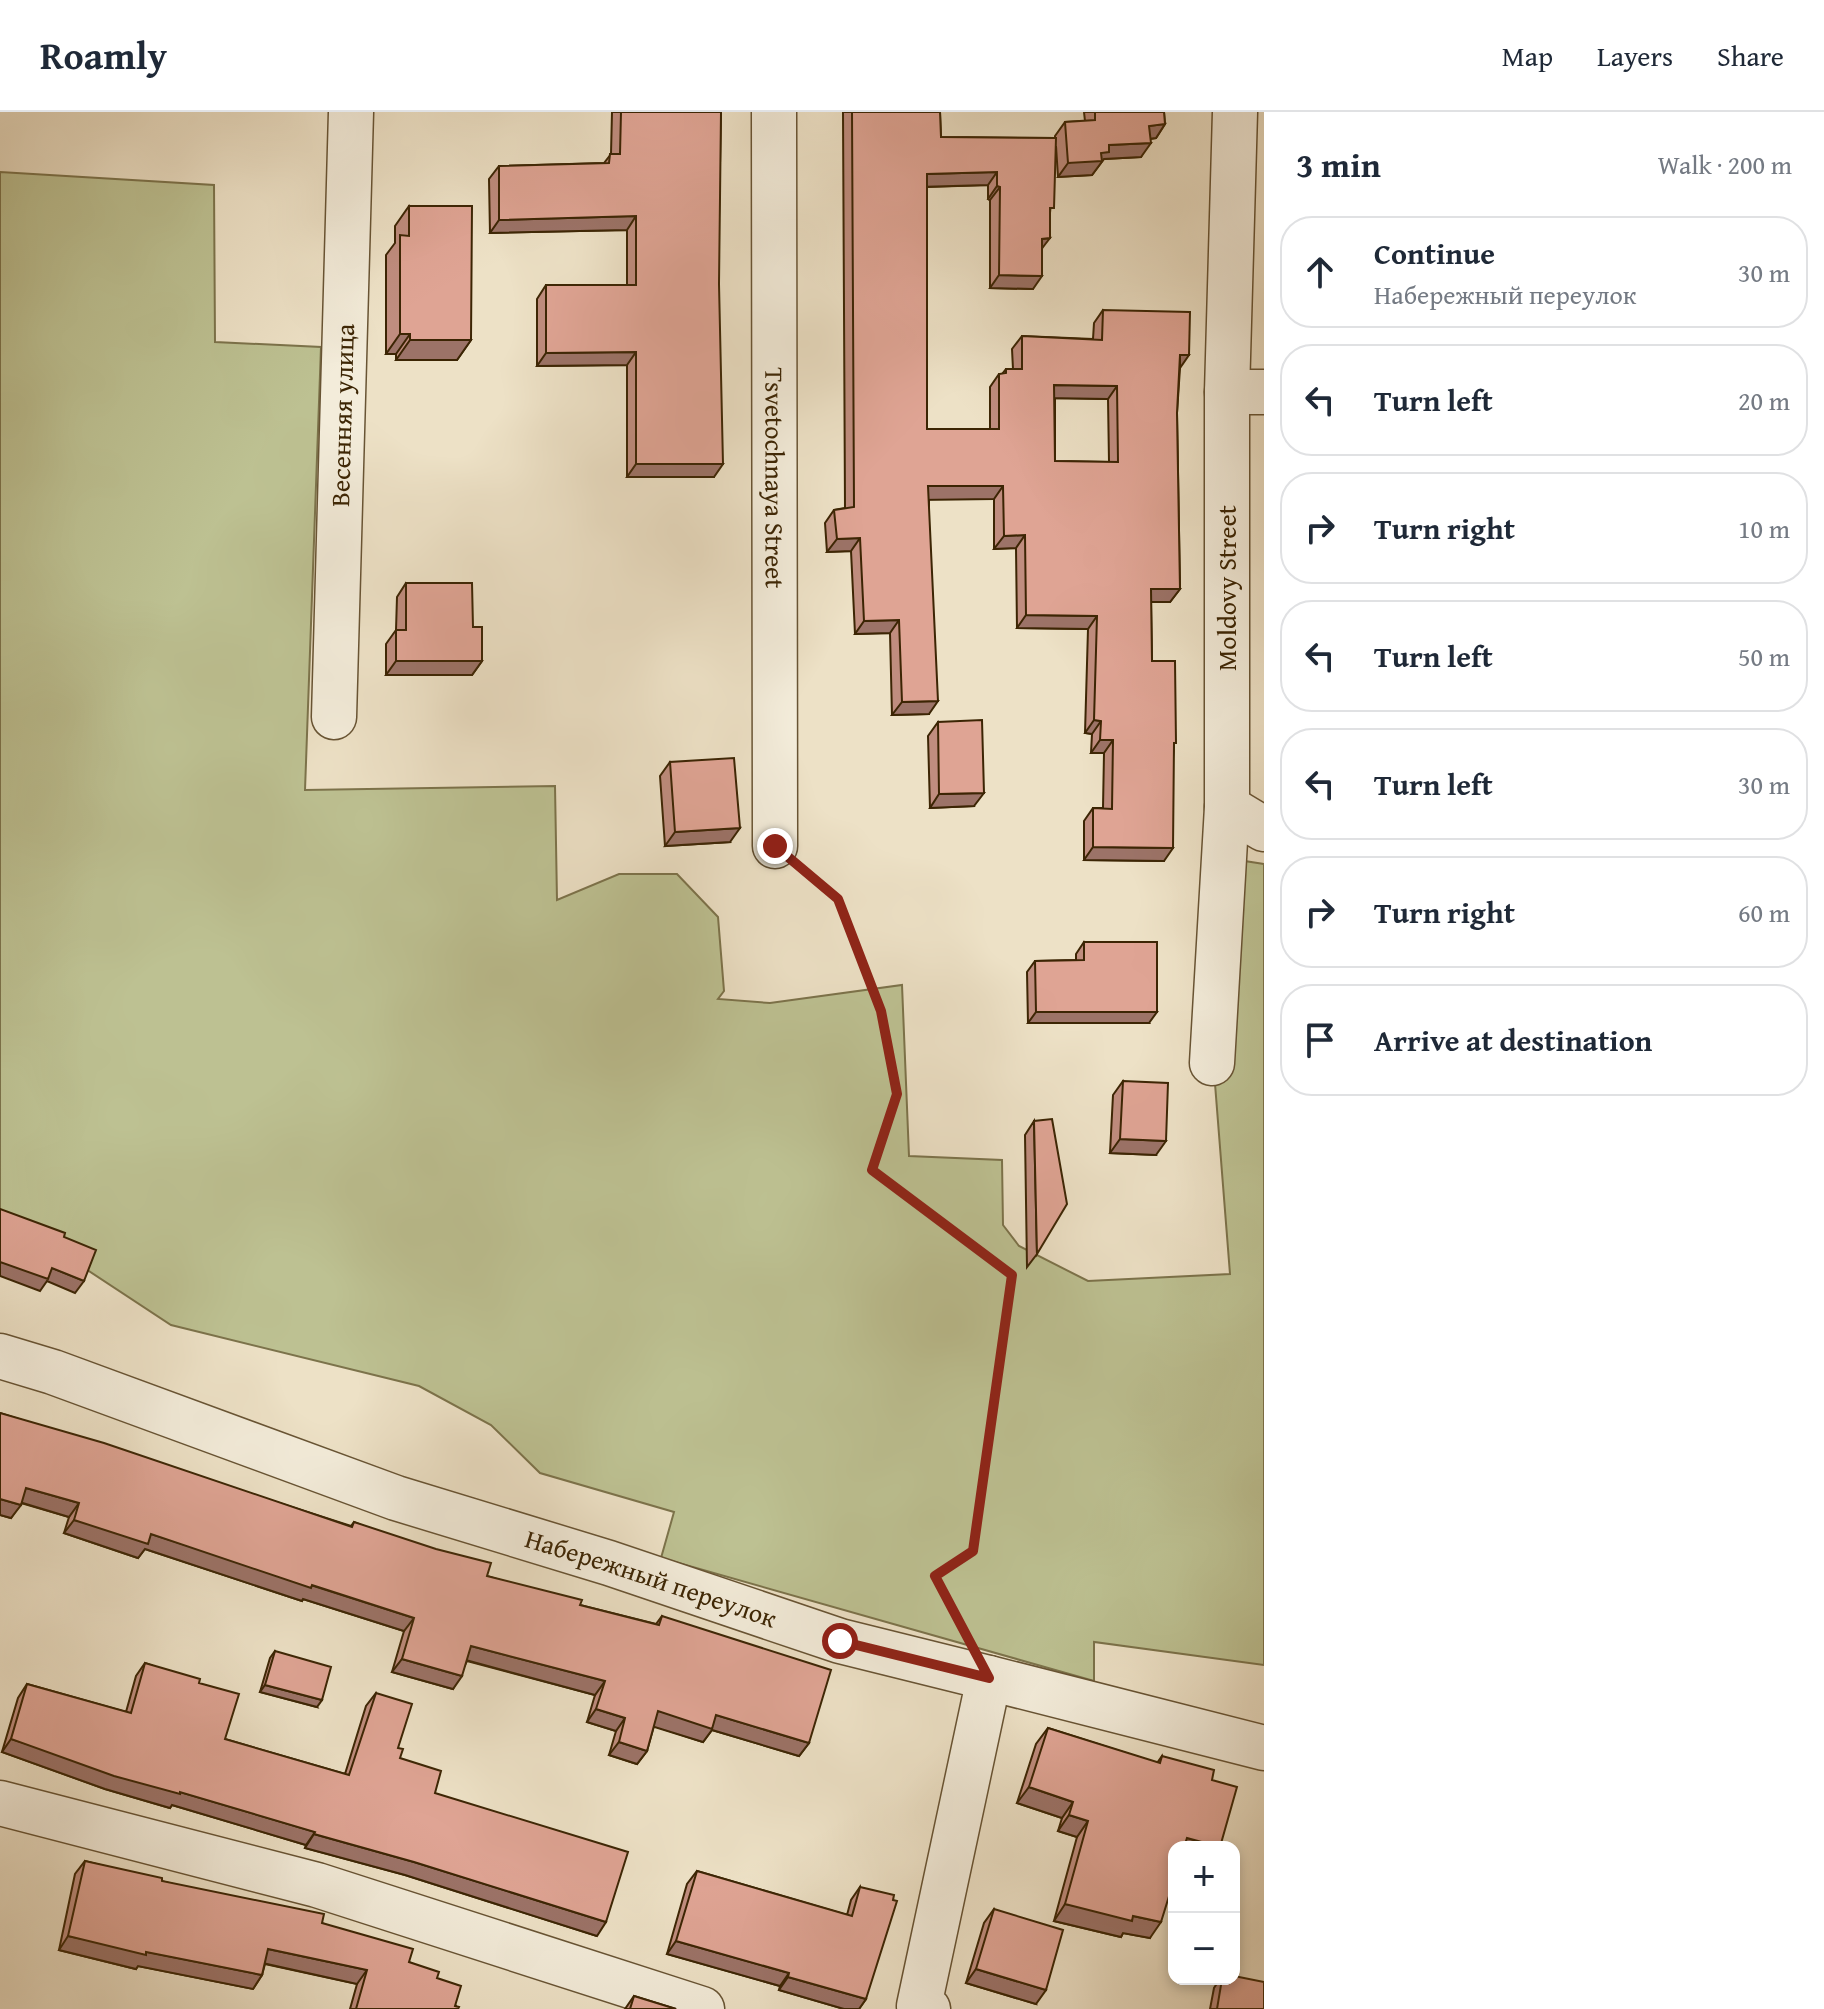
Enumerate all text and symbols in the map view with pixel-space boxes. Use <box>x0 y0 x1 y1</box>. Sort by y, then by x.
text: Roamly <box>40 27 167 83</box>
text: Map <box>1502 35 1553 76</box>
text: Layers <box>1597 35 1673 76</box>
text: Share <box>1717 35 1784 76</box>
text: 3 min <box>1296 140 1381 189</box>
text: Walk · 200 m <box>1658 145 1792 184</box>
text: Continue <box>1374 231 1495 275</box>
icon: ahead <box>1298 250 1342 294</box>
text: 30 m <box>1738 253 1790 292</box>
text: Набережный переулок <box>1374 275 1636 314</box>
street label: Весенняя улица <box>320 322 364 507</box>
street label: Tsvetochnaya Street <box>755 367 795 589</box>
icon: left <box>1298 378 1342 422</box>
text: Turn left <box>1374 378 1493 422</box>
text: 20 m <box>1738 381 1790 420</box>
street label: Moldovy Street <box>1207 505 1246 671</box>
icon: right <box>1298 506 1342 550</box>
text: Turn right <box>1374 506 1515 550</box>
text: 10 m <box>1738 509 1790 548</box>
icon: left <box>1298 634 1342 678</box>
text: Turn left <box>1374 634 1493 678</box>
text: 50 m <box>1738 637 1790 676</box>
icon: left <box>1298 762 1342 806</box>
text: Turn left <box>1374 762 1493 806</box>
text: 30 m <box>1738 765 1790 804</box>
route end <box>757 828 793 864</box>
icon: right <box>1298 890 1342 934</box>
text: Turn right <box>1374 890 1515 934</box>
text: 60 m <box>1738 893 1790 932</box>
icon: arrive <box>1298 1018 1342 1062</box>
text: Arrive at destination <box>1374 1018 1652 1062</box>
street label: Набережный переулок <box>520 1519 782 1637</box>
route start <box>822 1623 858 1659</box>
map controls <box>1168 1841 1240 1985</box>
button: + <box>1168 1841 1240 1913</box>
button: − <box>1168 1913 1240 1985</box>

